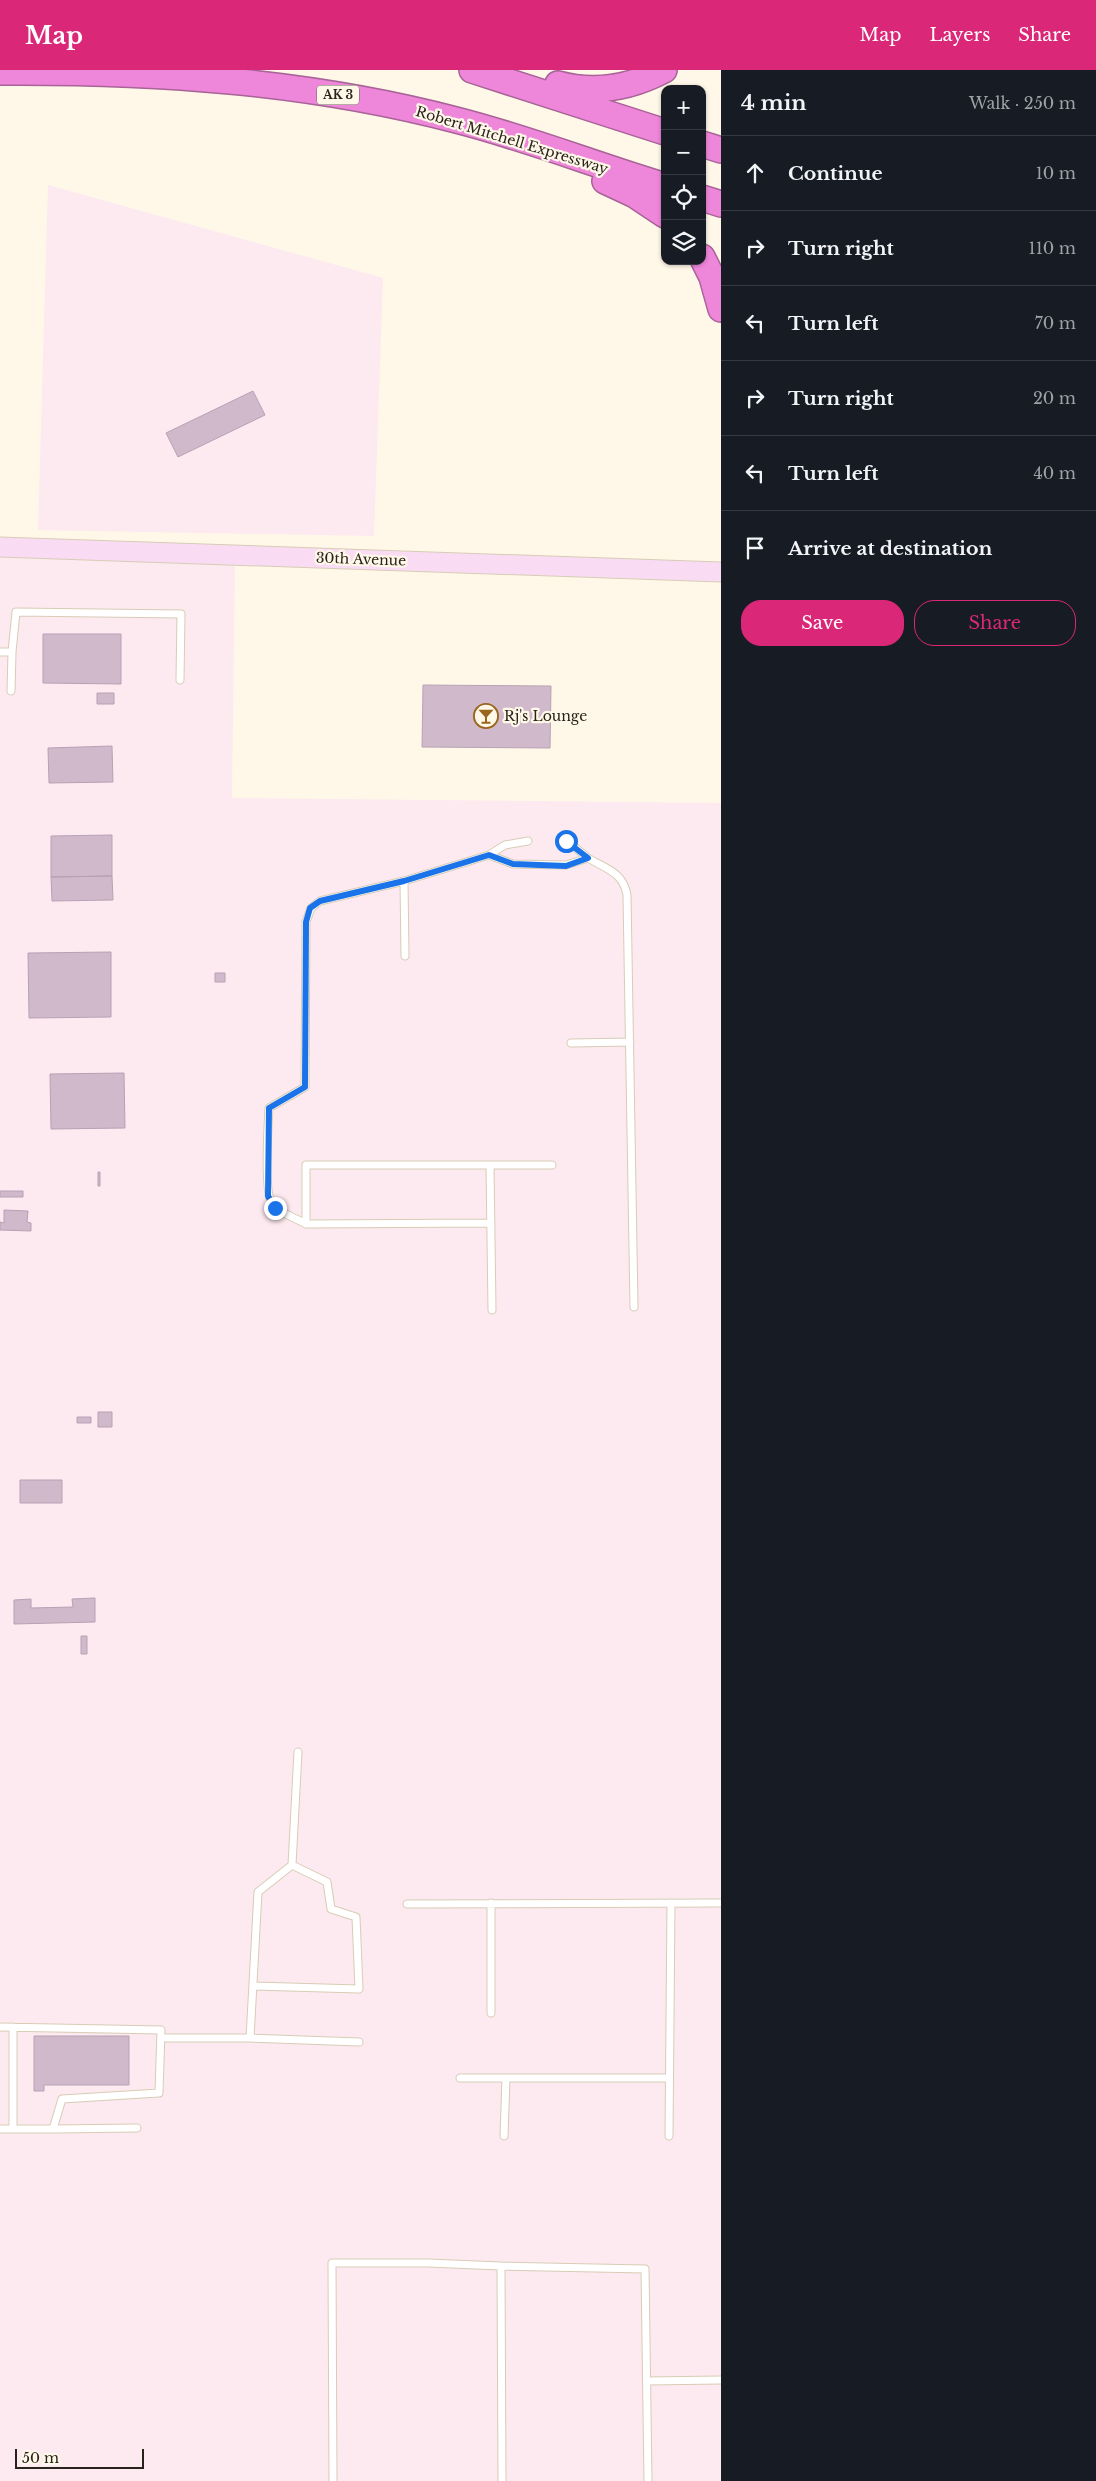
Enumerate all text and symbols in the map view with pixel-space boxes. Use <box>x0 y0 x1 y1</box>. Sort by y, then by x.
text: Map <box>25 21 83 50</box>
text: Map <box>860 24 901 46</box>
text: Layers <box>929 24 990 46</box>
text: Share <box>1018 24 1071 46</box>
map controls <box>661 85 706 265</box>
button: + <box>661 85 706 130</box>
road number: AK 3 <box>317 86 359 104</box>
text: 4 min <box>741 90 807 116</box>
text: Walk · 250 m <box>969 93 1076 113</box>
street label: Robert Mitchell Expressway <box>414 102 610 178</box>
button: − <box>661 130 706 175</box>
icon: ahead <box>741 159 769 187</box>
text: Continue <box>788 162 883 185</box>
text: 10 m <box>1036 163 1076 183</box>
button: locate <box>661 175 706 220</box>
button: layers <box>661 220 706 265</box>
icon: right <box>741 234 769 262</box>
text: Turn right <box>788 237 894 260</box>
text: 110 m <box>1029 238 1076 258</box>
icon: left <box>741 309 769 337</box>
text: Turn left <box>788 312 879 335</box>
text: 70 m <box>1035 313 1076 333</box>
icon: right <box>741 384 769 412</box>
text: Turn right <box>788 387 894 410</box>
text: 20 m <box>1033 388 1076 408</box>
icon: left <box>741 459 769 487</box>
text: Turn left <box>788 462 879 485</box>
text: 40 m <box>1033 463 1076 483</box>
icon: arrive <box>741 534 769 562</box>
text: Arrive at destination <box>788 537 992 560</box>
street label: 30th Avenue <box>316 548 406 570</box>
button: Save <box>741 600 904 646</box>
button: Share <box>914 600 1076 646</box>
bar icon: Rj's Lounge <box>473 703 499 729</box>
place label: Rj's Lounge <box>504 707 587 725</box>
route start <box>555 830 578 853</box>
route end <box>264 1197 287 1220</box>
scale bar <box>15 2446 144 2469</box>
text: 50 m <box>22 2449 59 2467</box>

